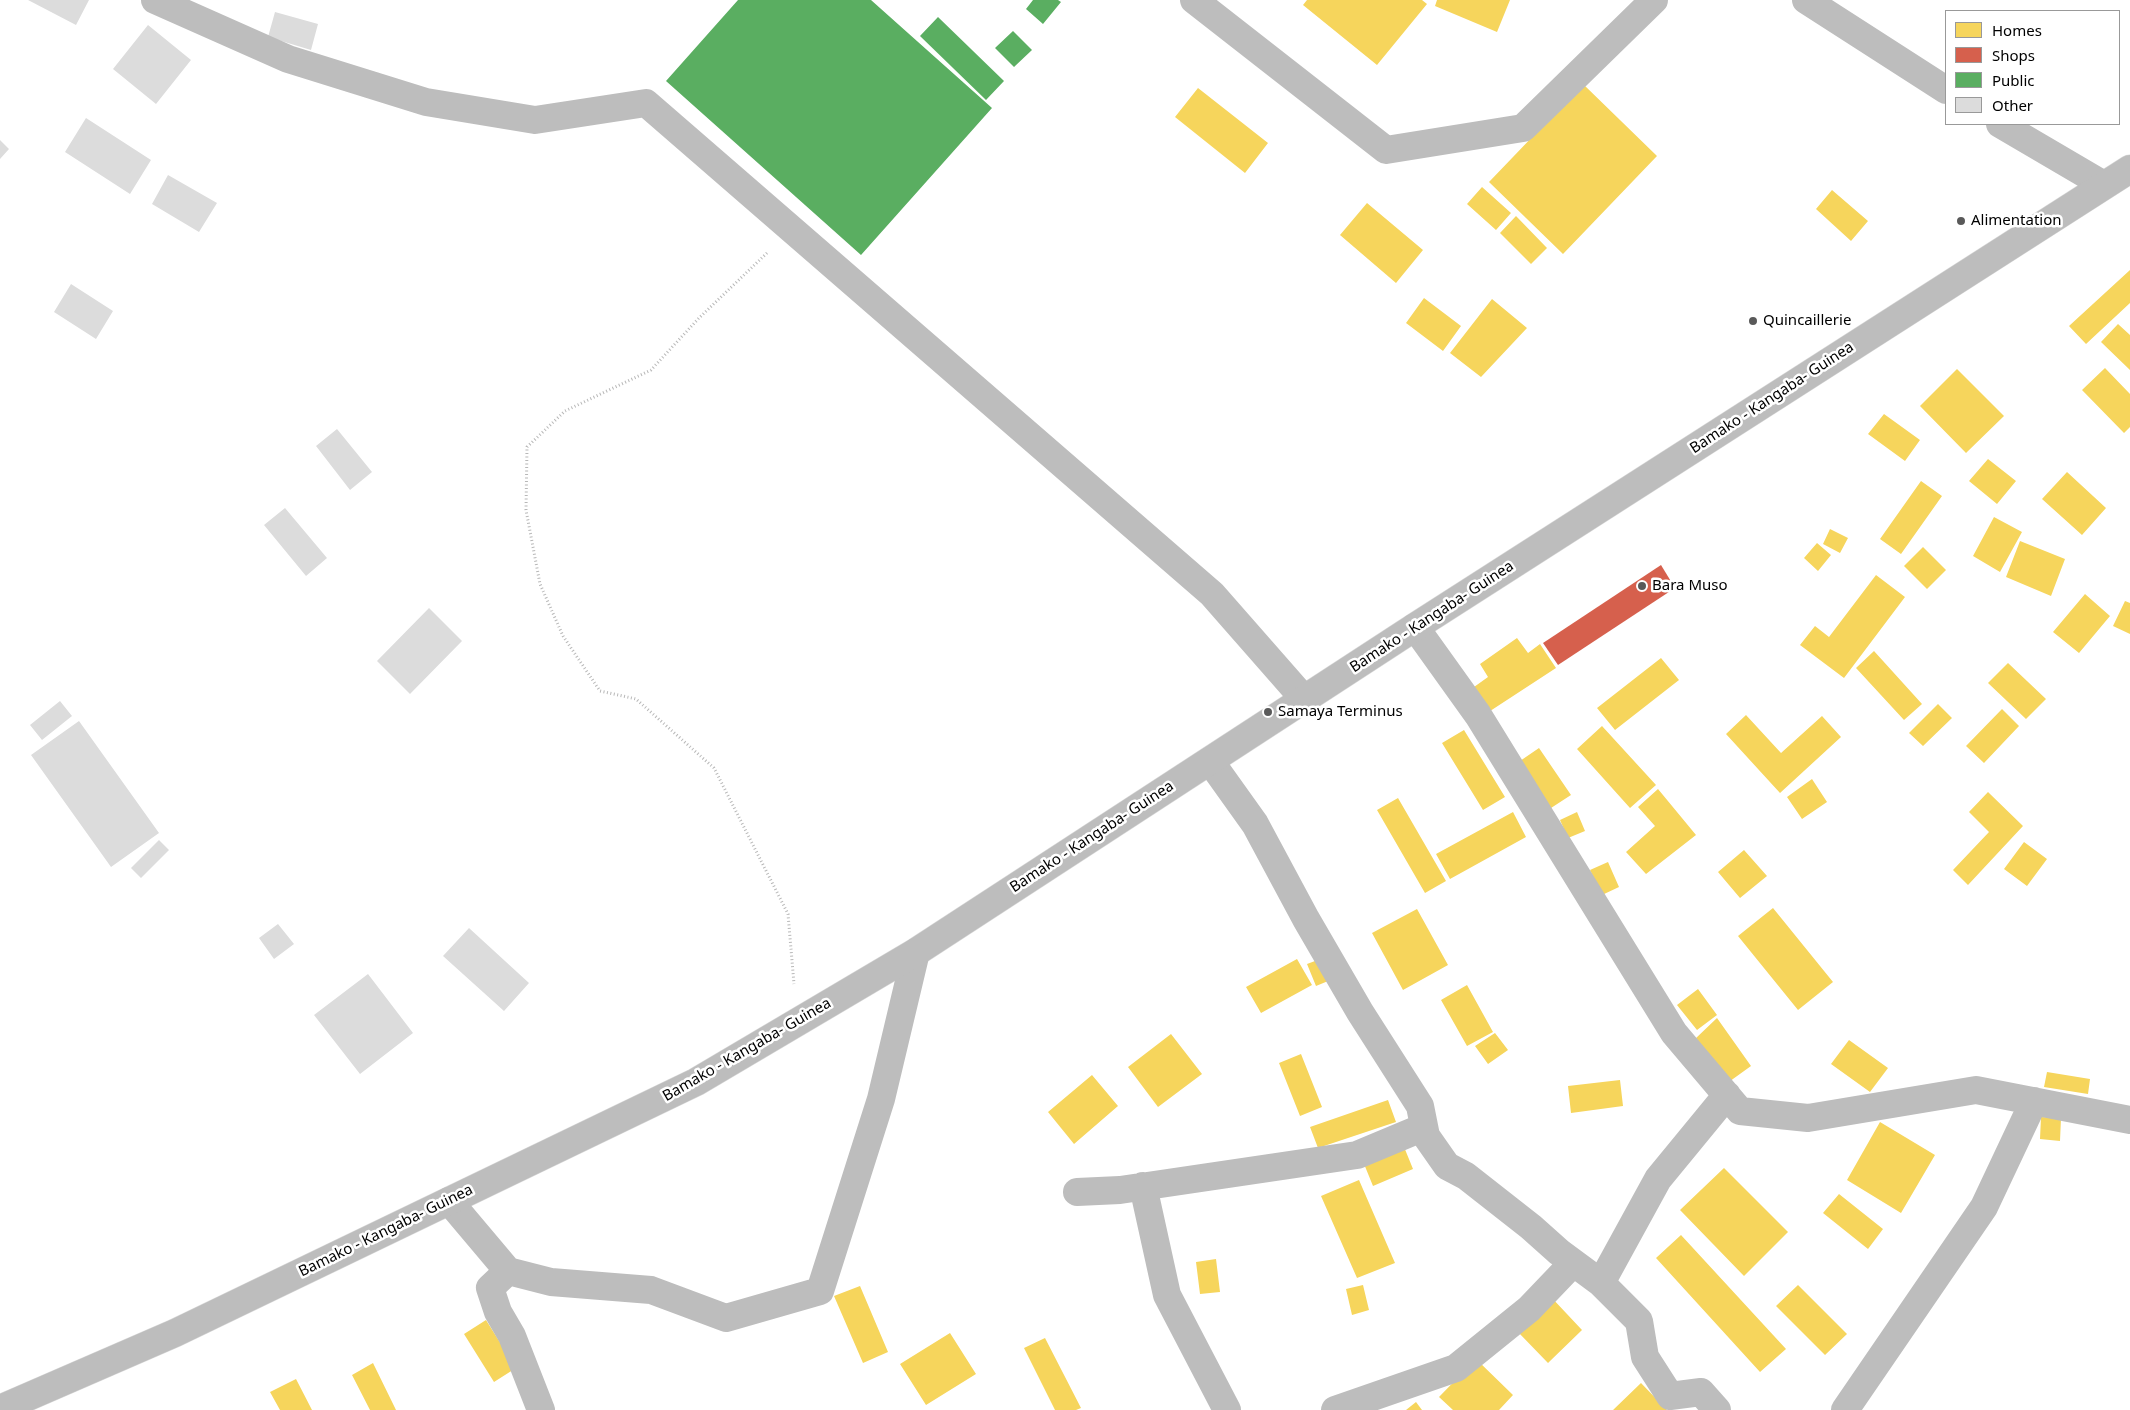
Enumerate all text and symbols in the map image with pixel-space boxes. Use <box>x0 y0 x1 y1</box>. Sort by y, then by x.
legend <box>1945 10 2120 125</box>
text: Homes <box>1992 20 2042 40</box>
text: Shops <box>1992 45 2035 65</box>
text: Public <box>1992 70 2035 90</box>
text: Other <box>1992 95 2033 115</box>
place label: Alimentation <box>1971 212 2062 230</box>
marker: Alimentation <box>1955 215 1967 227</box>
place label: Quincaillerie <box>1763 312 1851 330</box>
marker: Quincaillerie <box>1747 315 1759 327</box>
street label: Bamako - Kangaba- Guinea <box>1687 338 1857 458</box>
street label: Bamako - Kangaba- Guinea <box>1347 557 1517 677</box>
place label: Bara Muso <box>1652 577 1728 595</box>
marker: Bara Muso <box>1636 580 1648 592</box>
place label: Samaya Terminus <box>1278 703 1403 721</box>
marker: Samaya Terminus <box>1262 706 1274 718</box>
street label: Bamako - Kangaba- Guinea <box>1007 777 1177 897</box>
street label: Bamako - Kangaba- Guinea <box>660 994 834 1106</box>
street label: Bamako - Kangaba- Guinea <box>296 1181 476 1281</box>

